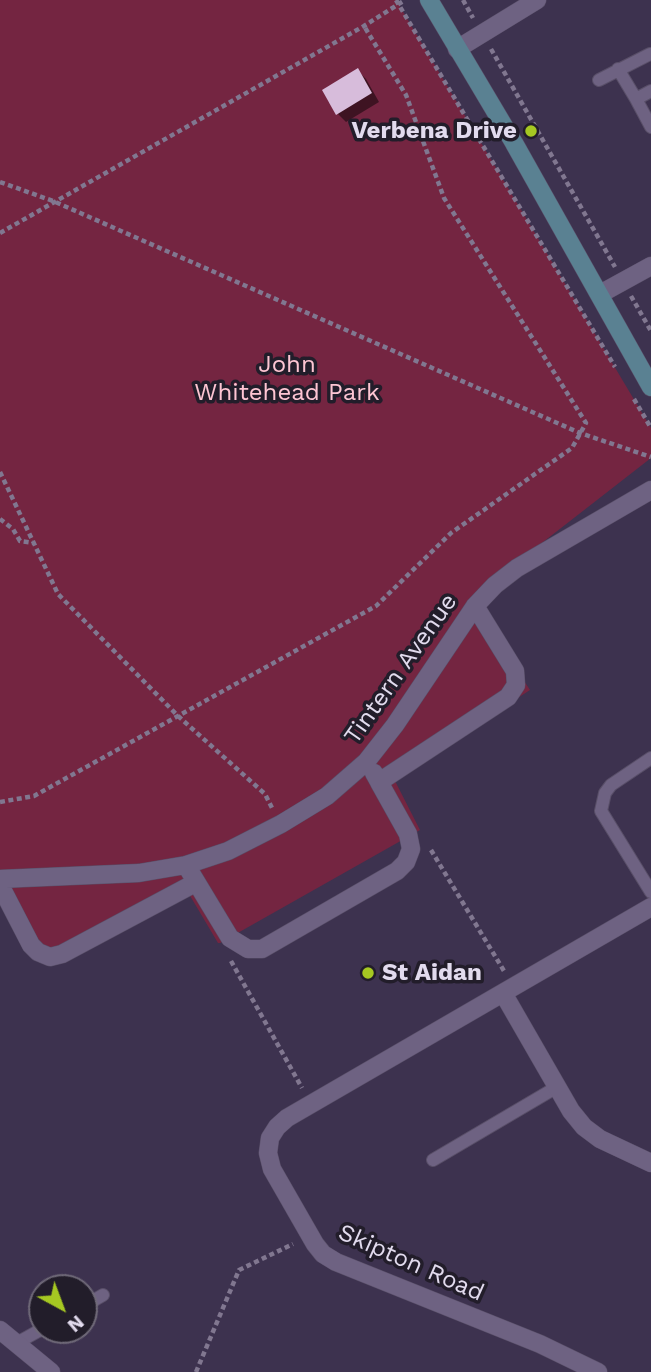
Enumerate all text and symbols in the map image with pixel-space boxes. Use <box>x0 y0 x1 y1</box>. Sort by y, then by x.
place label: Verbena Drive <box>352 117 517 145</box>
marker: Verbena Drive <box>523 123 539 139</box>
park label: John Whitehead Park <box>194 351 380 407</box>
street label: Tintern Avenue <box>338 588 464 750</box>
place label: St Aidan <box>382 959 482 987</box>
marker: St Aidan <box>360 965 376 981</box>
street label: Skipton Road <box>334 1218 488 1308</box>
north arrow <box>28 1274 98 1344</box>
text: N <box>63 1310 89 1337</box>

